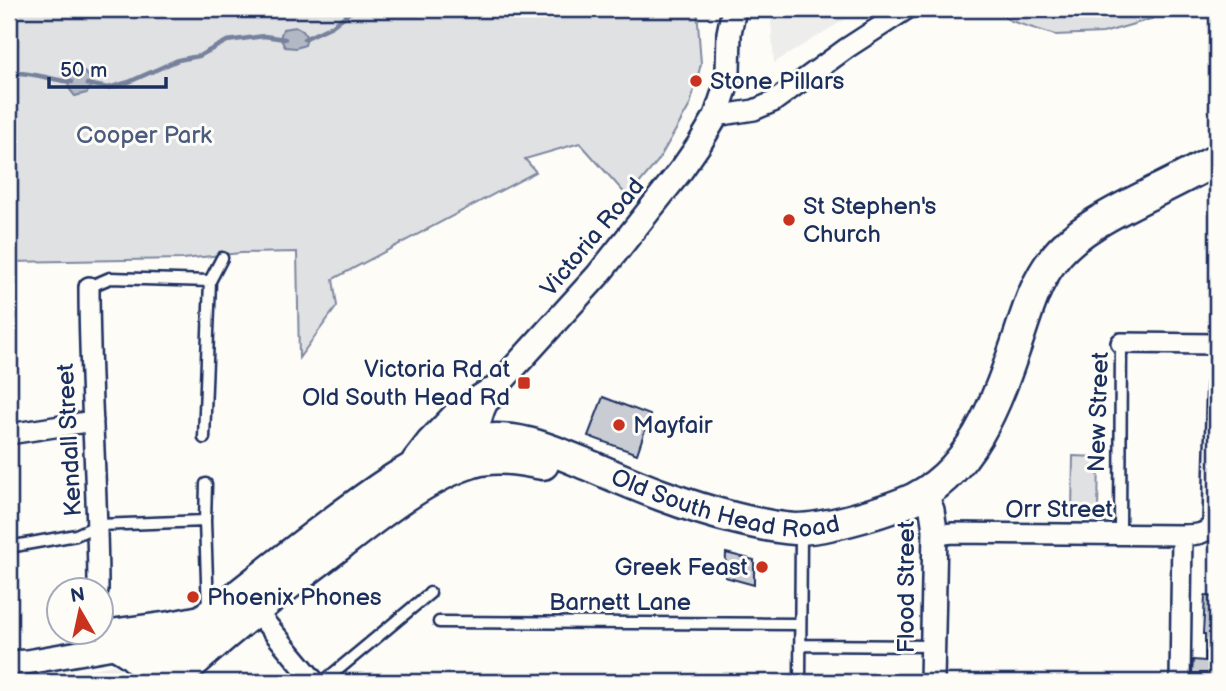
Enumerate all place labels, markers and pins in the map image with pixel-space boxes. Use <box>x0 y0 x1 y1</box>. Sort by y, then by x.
place label: Stone Pillars <box>710 67 845 96</box>
marker: Stone Pillars <box>688 73 704 89</box>
place label: St Stephen's Church <box>803 192 937 249</box>
marker: St Stephen's Church <box>781 212 797 228</box>
place label: Victoria Rd at Old South Head Rd <box>302 355 511 412</box>
marker: Victoria Rd at Old South Head Rd <box>516 375 532 391</box>
place label: Mayfair <box>633 411 713 440</box>
marker: Mayfair <box>611 417 627 433</box>
place label: Greek Feast <box>614 553 749 582</box>
marker: Greek Feast <box>754 559 770 575</box>
place label: Phoenix Phones <box>207 583 382 612</box>
marker: Phoenix Phones <box>185 589 201 605</box>

